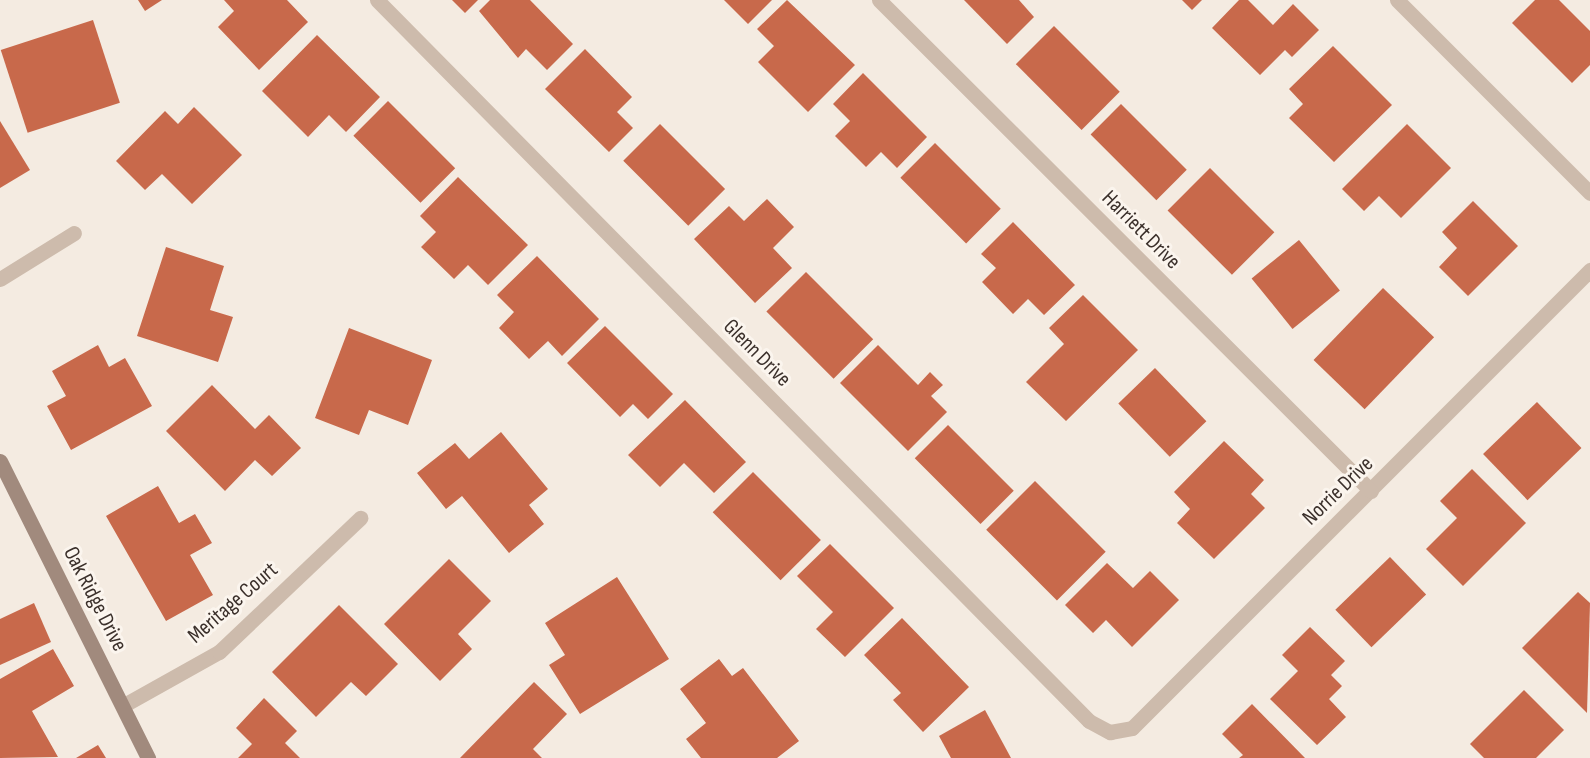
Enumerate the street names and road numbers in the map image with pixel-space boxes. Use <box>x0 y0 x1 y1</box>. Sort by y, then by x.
street label: Harriett Drive <box>1096 185 1186 275</box>
street label: Glenn Drive <box>718 314 796 392</box>
street label: Norrie Drive <box>1297 451 1379 531</box>
street label: Oak Ridge Drive <box>57 542 133 656</box>
street label: Meritage Court <box>183 557 283 649</box>

